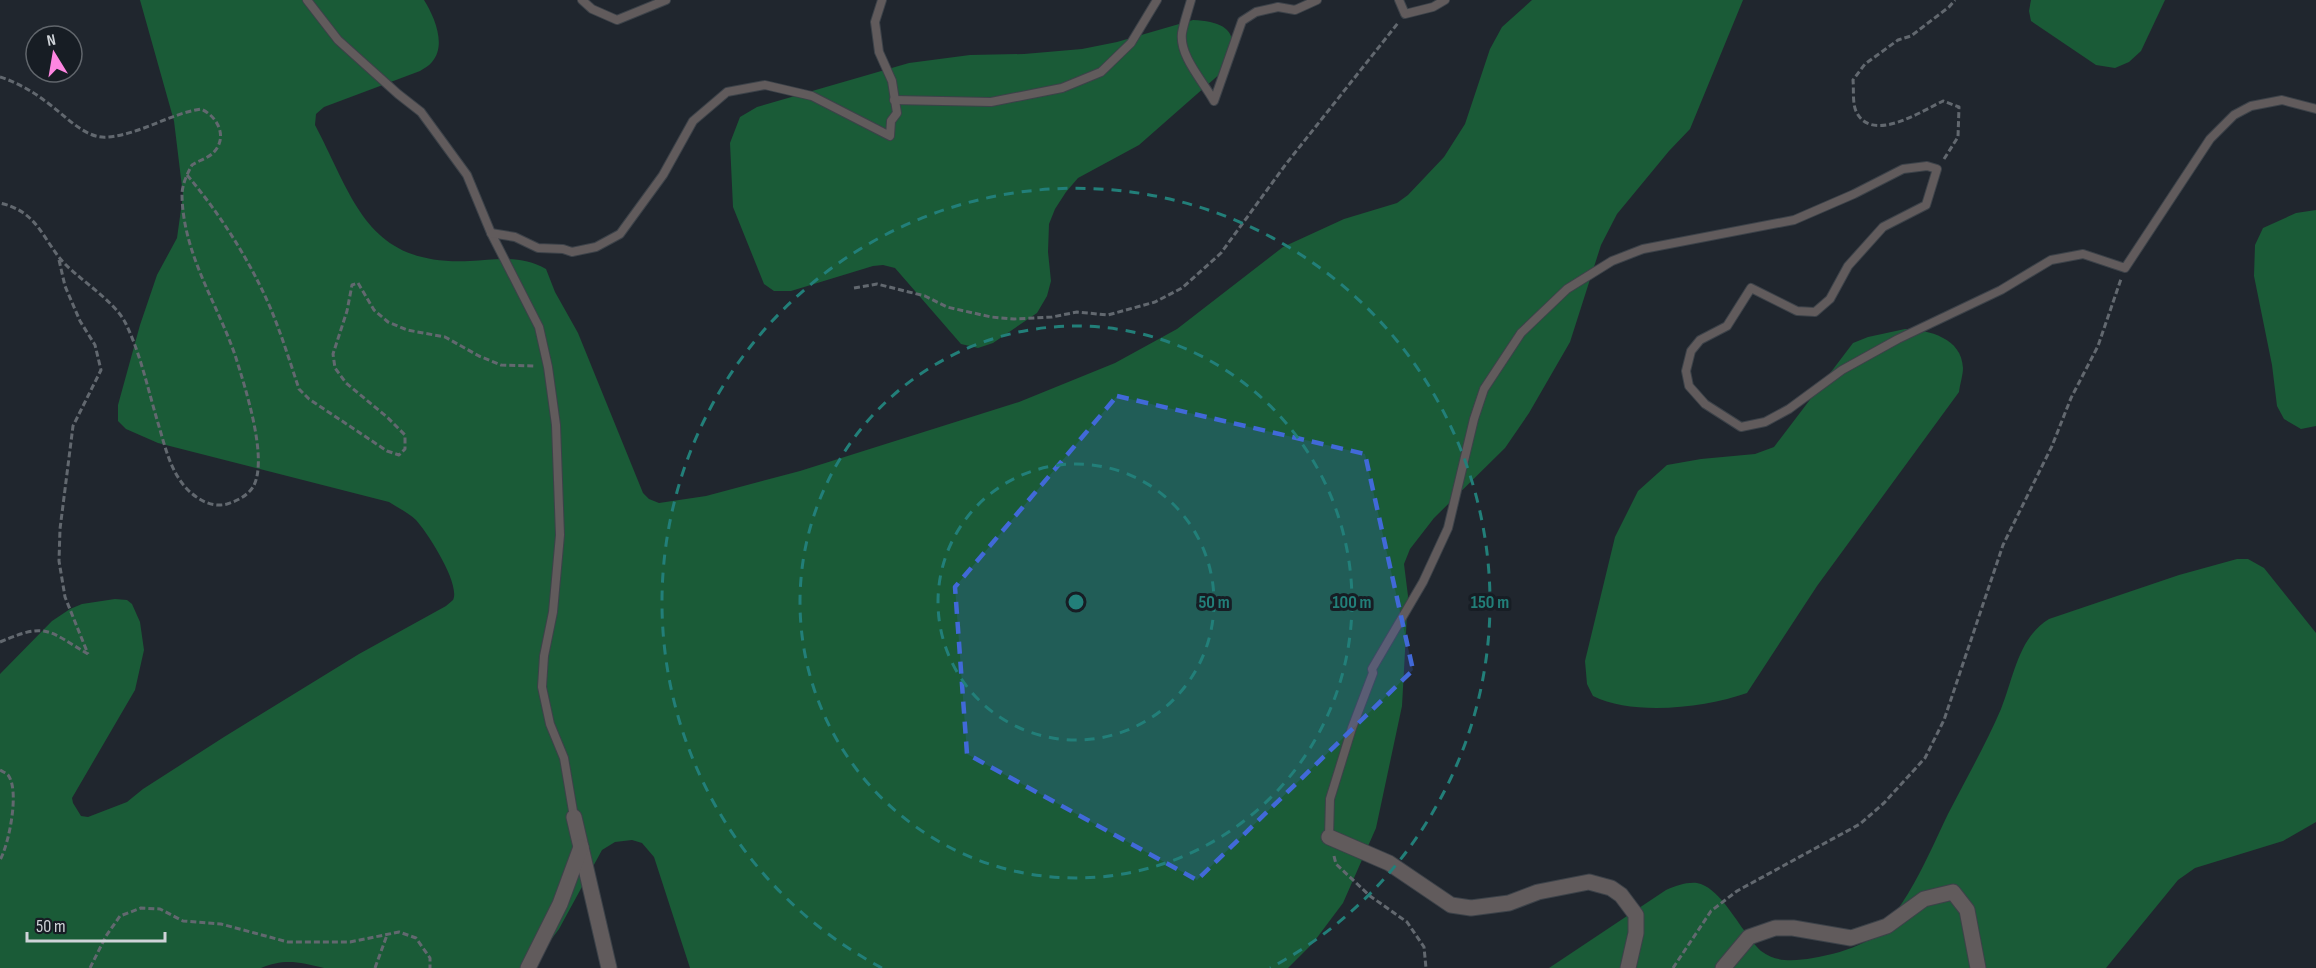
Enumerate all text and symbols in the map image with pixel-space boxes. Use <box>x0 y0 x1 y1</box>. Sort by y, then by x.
north arrow <box>24 24 84 84</box>
text: N <box>45 31 57 51</box>
centre of rings <box>1066 592 1086 612</box>
text: 50 m <box>1198 592 1230 613</box>
text: 100 m <box>1333 592 1372 613</box>
text: 150 m <box>1471 592 1509 613</box>
scale bar <box>27 905 165 943</box>
text: 50 m <box>36 916 66 937</box>

